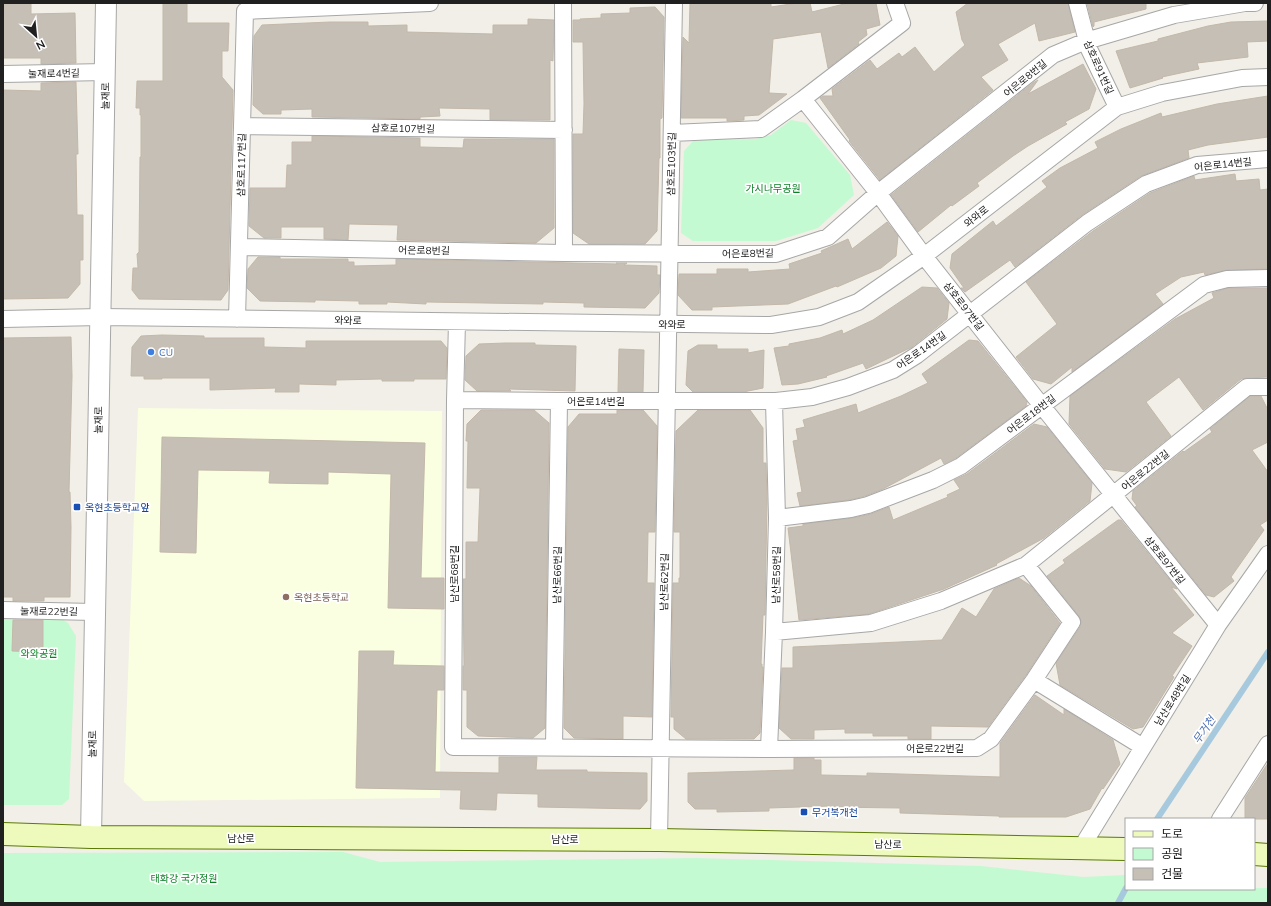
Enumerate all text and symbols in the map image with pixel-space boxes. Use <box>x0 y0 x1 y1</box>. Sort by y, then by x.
north arrow <box>16 16 56 56</box>
text: N <box>34 37 47 53</box>
street label: 삼호로91번길 <box>1081 38 1116 96</box>
street label: 어은로8번길 <box>1001 57 1050 100</box>
street label: 눌재로4번길 <box>28 67 80 80</box>
street label: 눌재로 <box>99 82 112 110</box>
street label: 삼호로107번길 <box>371 121 435 136</box>
street label: 삼호로103번길 <box>664 132 679 196</box>
street label: 삼호로117번길 <box>234 133 249 197</box>
street label: 어은로14번길 <box>1194 155 1253 174</box>
park label: 가시나무공원 <box>745 182 801 195</box>
street label: 와와로 <box>961 203 991 230</box>
street label: 어은로8번길 <box>398 244 450 257</box>
street label: 어은로8번길 <box>722 247 774 260</box>
street label: 삼호로97번길 <box>941 279 987 333</box>
street label: 와와로 <box>334 314 362 327</box>
street label: 와와로 <box>658 318 686 331</box>
street label: 어은로14번길 <box>894 328 949 372</box>
place label: CU <box>159 346 173 359</box>
marker: CU <box>146 347 156 357</box>
street label: 어은로18번길 <box>1004 392 1058 437</box>
street label: 어은로14번길 <box>567 395 625 408</box>
street label: 눌재로 <box>92 406 105 434</box>
street label: 어은로22번길 <box>1119 447 1172 494</box>
place label: 옥현초등학교앞 <box>85 501 149 514</box>
marker: 옥현초등학교앞 <box>72 502 82 512</box>
street label: 삼호로97번길 <box>1141 534 1188 587</box>
street label: 남산로68번길 <box>448 545 461 603</box>
street label: 남산로66번길 <box>550 546 565 604</box>
street label: 남산로58번길 <box>769 546 784 604</box>
street label: 남산로62번길 <box>657 553 672 611</box>
place label: 옥현초등학교 <box>294 591 349 604</box>
marker: 옥현초등학교 <box>281 592 291 602</box>
street label: 눌재로22번길 <box>20 604 78 619</box>
park label: 와와공원 <box>21 647 57 660</box>
street label: 남산로48번길 <box>1152 672 1193 728</box>
water label: 무거천 <box>1190 712 1219 747</box>
street label: 눌재로 <box>86 730 99 758</box>
street label: 어은로22번길 <box>906 742 964 755</box>
place label: 무거복개천 <box>812 806 858 819</box>
marker: 무거복개천 <box>799 807 809 817</box>
legend <box>1125 818 1255 890</box>
text: 도로 <box>1161 826 1183 841</box>
street label: 남산로 <box>227 832 255 845</box>
street label: 남산로 <box>551 833 579 846</box>
street label: 남산로 <box>874 838 902 851</box>
text: 공원 <box>1161 846 1183 861</box>
text: 건물 <box>1161 866 1183 881</box>
park label: 태화강 국가정원 <box>150 872 218 885</box>

